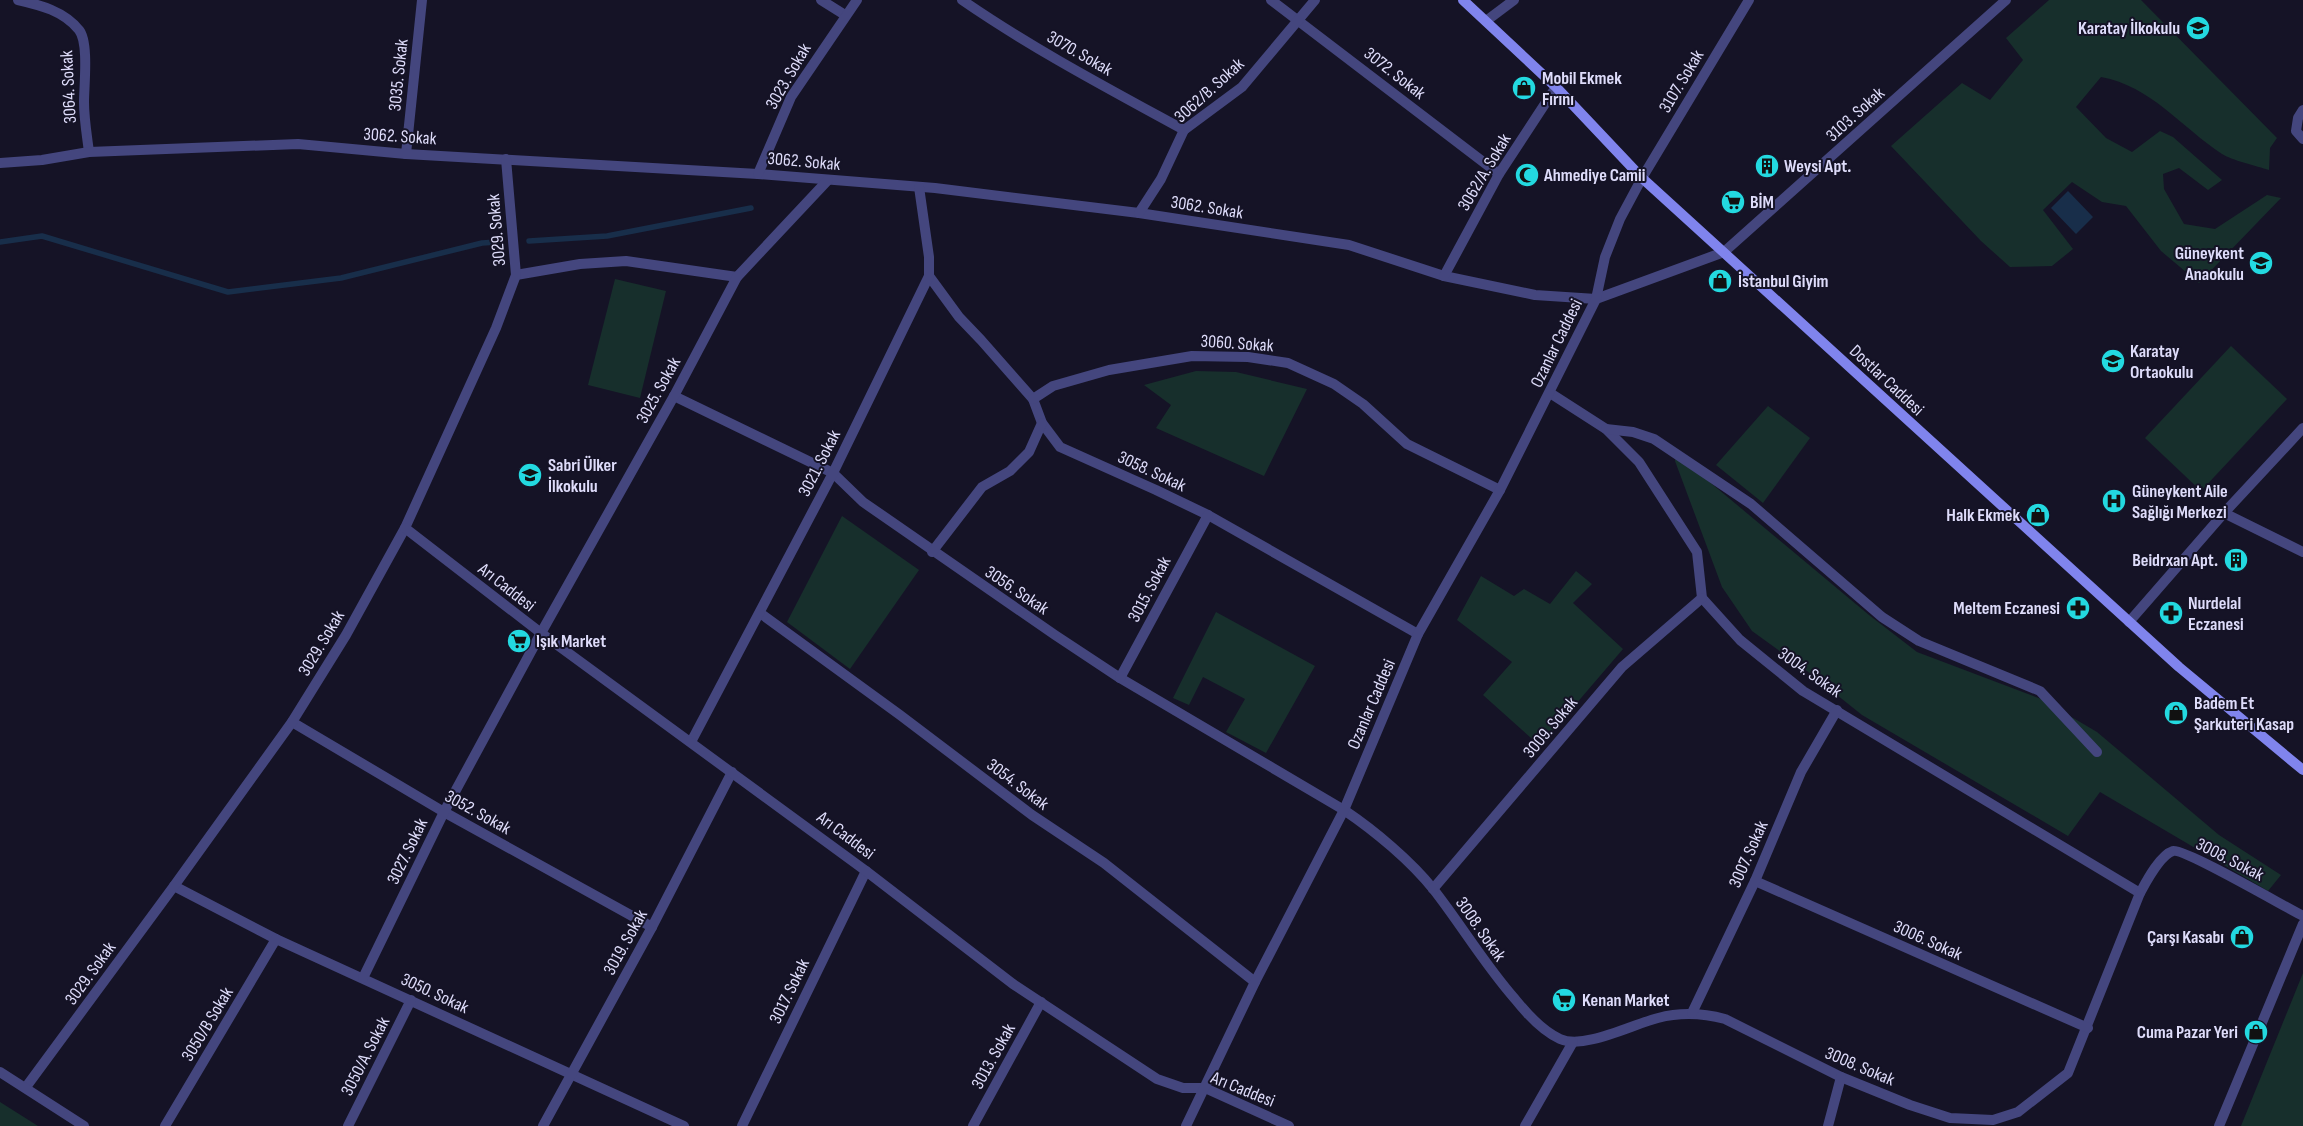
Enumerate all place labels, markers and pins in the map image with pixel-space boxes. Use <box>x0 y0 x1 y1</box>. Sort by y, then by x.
school or university icon: Karatay İlkokulu <box>2185 15 2211 41</box>
place label: Karatay İlkokulu <box>2078 18 2180 39</box>
place label: Mobil Ekmek Fırını <box>1542 68 1622 110</box>
shop icon: Mobil Ekmek Fırını <box>1511 75 1537 101</box>
building icon: Weysi Apt. <box>1754 153 1780 179</box>
place label: Weysi Apt. <box>1784 156 1851 177</box>
mosque icon: Ahmediye Camii <box>1514 162 1540 188</box>
place label: Ahmediye Camii <box>1543 165 1645 186</box>
supermarket icon: BİM <box>1720 189 1746 215</box>
place label: BİM <box>1750 192 1774 213</box>
place label: Güneykent Anaokulu <box>2175 243 2244 285</box>
school or university icon: Güneykent Anaokulu <box>2248 250 2274 276</box>
shop icon: İstanbul Giyim <box>1707 268 1733 294</box>
place label: İstanbul Giyim <box>1738 271 1829 292</box>
place label: Karatay Ortaokulu <box>2130 341 2193 383</box>
school or university icon: Karatay Ortaokulu <box>2100 348 2126 374</box>
place label: Sabri Ülker İlkokulu <box>548 455 617 497</box>
school or university icon: Sabri Ülker İlkokulu <box>517 462 543 488</box>
place label: Güneykent Aile Sağlığı Merkezi <box>2132 481 2228 523</box>
hospital icon: Güneykent Aile Sağlığı Merkezi <box>2101 488 2127 514</box>
shop icon: Halk Ekmek <box>2025 502 2051 528</box>
place label: Halk Ekmek <box>1946 505 2020 526</box>
building icon: Beidrxan Apt. <box>2223 547 2249 573</box>
place label: Beidrxan Apt. <box>2132 550 2218 571</box>
place label: Nurdelal Eczanesi <box>2188 593 2244 635</box>
pharmacy icon: Meltem Eczanesi <box>2065 595 2091 621</box>
place label: Meltem Eczanesi <box>1953 598 2060 619</box>
pharmacy icon: Nurdelal Eczanesi <box>2158 600 2184 626</box>
supermarket icon: Işık Market <box>506 628 532 654</box>
place label: Işık Market <box>536 631 606 652</box>
place label: Badem Et Şarkuteri Kasap <box>2194 693 2294 735</box>
shop icon: Badem Et Şarkuteri Kasap <box>2163 700 2189 726</box>
shop icon: Çarşı Kasabı <box>2229 924 2255 950</box>
place label: Çarşı Kasabı <box>2147 927 2224 948</box>
supermarket icon: Kenan Market <box>1551 987 1577 1013</box>
place label: Kenan Market <box>1582 990 1670 1011</box>
shop icon: Cuma Pazar Yeri <box>2243 1019 2269 1045</box>
place label: Cuma Pazar Yeri <box>2137 1022 2238 1043</box>

